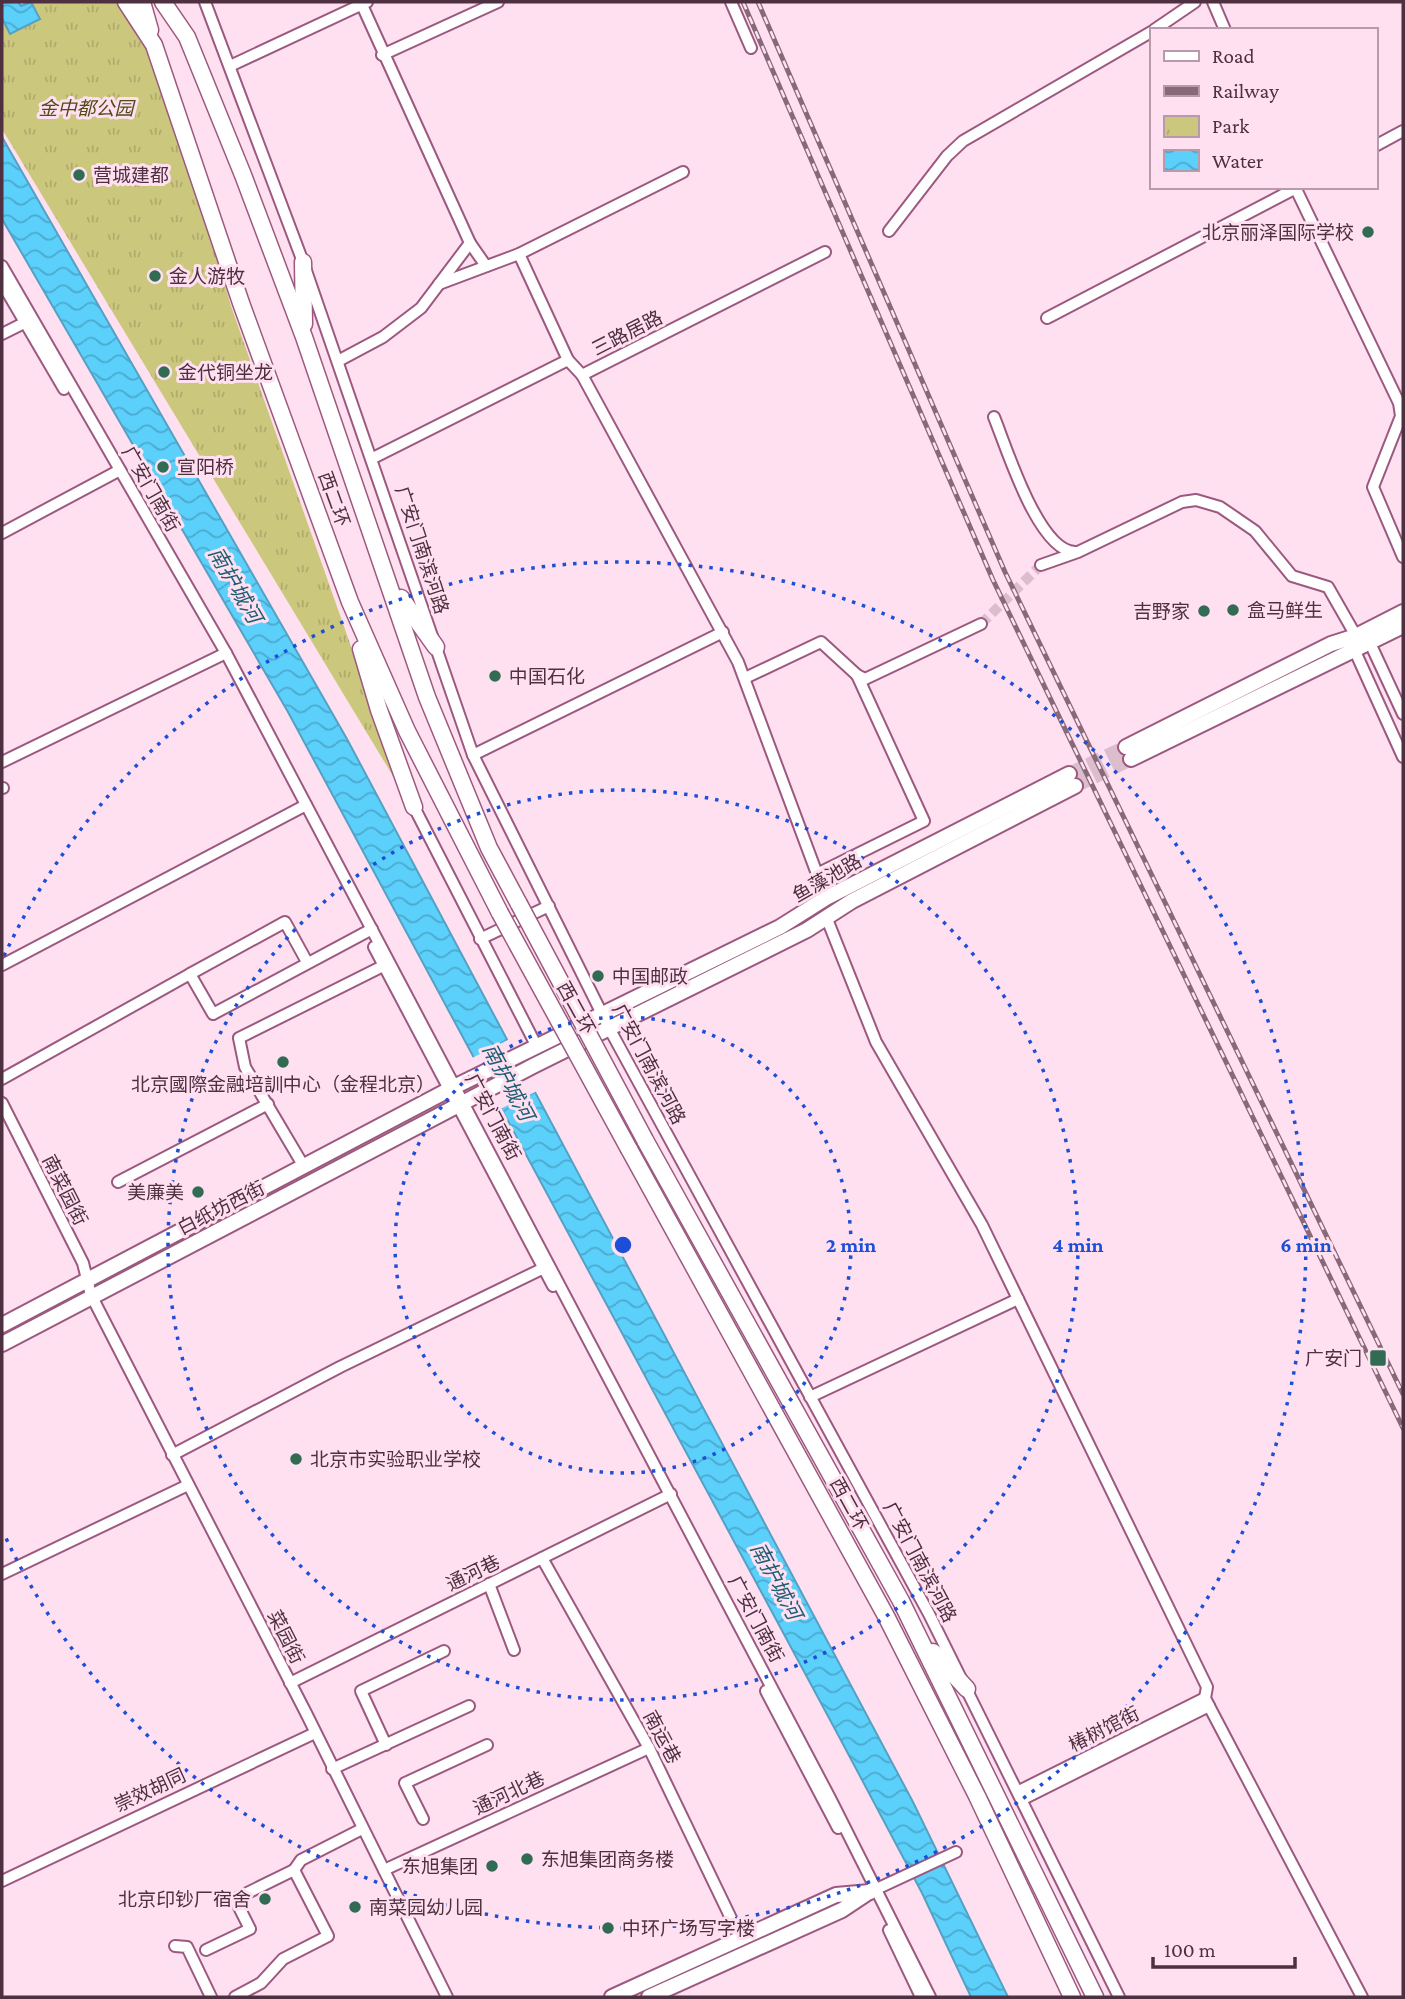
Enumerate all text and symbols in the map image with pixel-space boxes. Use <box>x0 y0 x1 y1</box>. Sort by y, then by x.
legend <box>1150 28 1377 189</box>
text: Road <box>1212 44 1255 68</box>
text: Railway <box>1212 79 1279 103</box>
park label: 金中都公园 <box>38 98 136 119</box>
text: Park <box>1212 114 1249 138</box>
text: Water <box>1212 149 1264 173</box>
place label: 营城建都 <box>93 165 169 186</box>
marker: 营城建都 <box>71 167 87 183</box>
place label: 北京丽泽国际学校 <box>1202 222 1354 243</box>
marker: 北京丽泽国际学校 <box>1360 224 1376 240</box>
place label: 金人游牧 <box>169 266 245 287</box>
marker: 金人游牧 <box>147 268 163 284</box>
street label: 三路居路 <box>588 306 666 360</box>
place label: 金代铜坐龙 <box>178 362 273 383</box>
marker: 金代铜坐龙 <box>156 364 172 380</box>
street label: 广安门南街 <box>118 443 184 535</box>
place label: 宣阳桥 <box>177 457 234 478</box>
marker: 宣阳桥 <box>155 459 171 475</box>
street label: 西二环 <box>314 469 354 529</box>
street label: 广安门南滨河路 <box>391 484 453 616</box>
water label: 南护城河 <box>204 543 268 631</box>
place label: 盒马鲜生 <box>1247 600 1323 621</box>
place label: 吉野家 <box>1133 601 1190 622</box>
marker: 盒马鲜生 <box>1225 602 1241 618</box>
marker: 吉野家 <box>1196 603 1212 619</box>
place label: 中国石化 <box>509 666 585 687</box>
marker: 中国石化 <box>487 668 503 684</box>
street label: 鱼藻池路 <box>789 850 865 906</box>
place label: 中国邮政 <box>612 966 688 987</box>
marker: 中国邮政 <box>590 968 606 984</box>
street label: 西二环 <box>553 978 599 1038</box>
street label: 广安门南滨河路 <box>609 1000 689 1128</box>
water label: 南护城河 <box>478 1039 540 1128</box>
marker: 北京國際金融培訓中心（金程北京） <box>275 1054 291 1070</box>
street label: 广安门南街 <box>461 1070 525 1164</box>
place label: 北京國際金融培訓中心（金程北京） <box>131 1074 435 1095</box>
street label: 南菜园街 <box>38 1151 92 1229</box>
street label: 白纸坊西街 <box>174 1177 268 1239</box>
place label: 美廉美 <box>127 1182 184 1203</box>
marker: 美廉美 <box>190 1184 206 1200</box>
centre of rings <box>611 1233 635 1257</box>
text: 2 min <box>826 1233 876 1257</box>
text: 4 min <box>1052 1233 1104 1257</box>
text: 6 min <box>1280 1233 1332 1257</box>
place label: 广安门 <box>1305 1348 1362 1369</box>
marker: 广安门 <box>1368 1348 1388 1368</box>
place label: 北京市实验职业学校 <box>310 1449 481 1470</box>
marker: 北京市实验职业学校 <box>288 1451 304 1467</box>
street label: 西二环 <box>826 1474 872 1534</box>
street label: 广安门南滨河路 <box>880 1498 960 1626</box>
water label: 南护城河 <box>746 1538 808 1627</box>
street label: 通河巷 <box>443 1551 503 1595</box>
street label: 广安门南街 <box>724 1572 788 1666</box>
street label: 菜园街 <box>264 1607 308 1667</box>
street label: 椿树馆街 <box>1065 1702 1143 1756</box>
street label: 南运巷 <box>639 1707 685 1767</box>
street label: 崇效胡同 <box>111 1764 189 1816</box>
street label: 通河北巷 <box>470 1767 548 1819</box>
place label: 东旭集团商务楼 <box>541 1849 674 1870</box>
marker: 东旭集团商务楼 <box>519 1851 535 1867</box>
place label: 东旭集团 <box>402 1856 478 1877</box>
marker: 东旭集团 <box>484 1858 500 1874</box>
place label: 北京印钞厂宿舍 <box>118 1889 251 1910</box>
marker: 北京印钞厂宿舍 <box>257 1891 273 1907</box>
place label: 南菜园幼儿园 <box>369 1897 483 1918</box>
marker: 南菜园幼儿园 <box>347 1899 363 1915</box>
place label: 中环广场写字楼 <box>622 1918 755 1939</box>
marker: 中环广场写字楼 <box>600 1920 616 1936</box>
scale bar <box>1153 1926 1295 1970</box>
text: 100 m <box>1164 1938 1216 1962</box>

